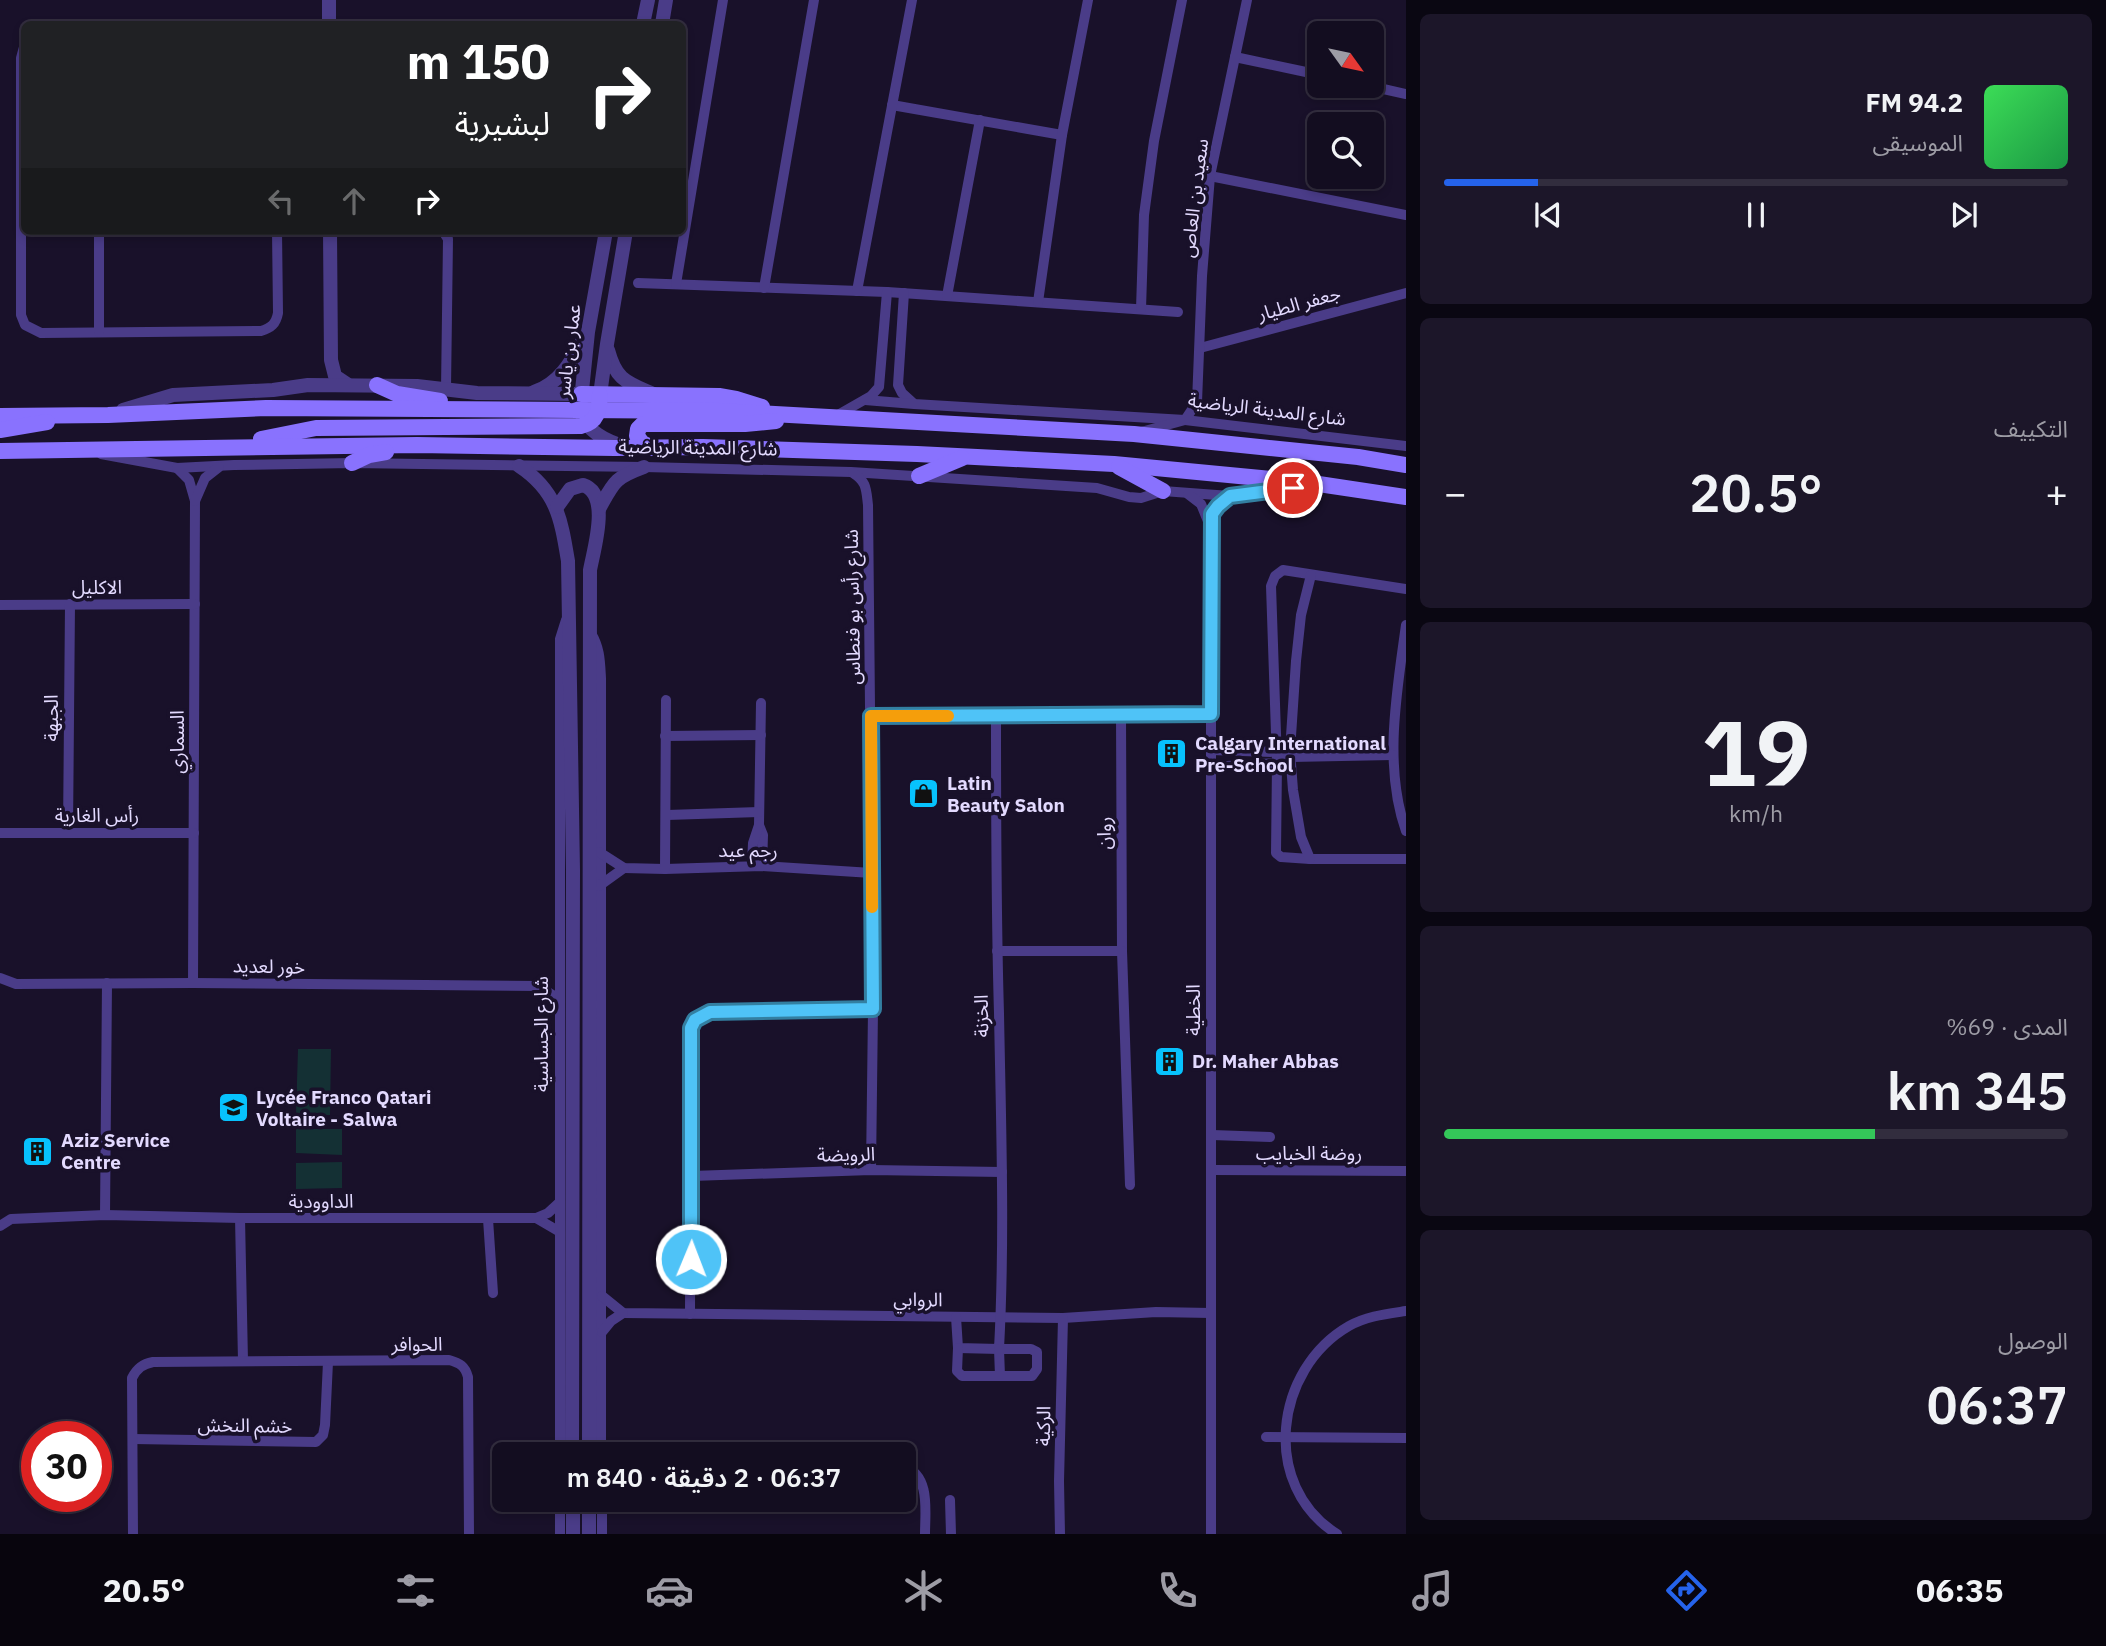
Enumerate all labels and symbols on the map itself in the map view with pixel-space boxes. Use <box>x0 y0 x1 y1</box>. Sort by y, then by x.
north arrow <box>1307 21 1384 98</box>
street label: سعيد بن العاص <box>1175 137 1213 259</box>
street label: جعفر الطيار <box>1254 280 1343 326</box>
street label: عمار بن ياسر <box>550 303 586 400</box>
street label: شارع المدينة الرياضية <box>1186 387 1347 433</box>
street label: شارع المدينة الرياضية <box>618 434 778 462</box>
pin <box>1263 458 1323 518</box>
street label: شارع رأس بو فنطاس <box>839 529 867 685</box>
street label: الاكليل <box>72 575 122 599</box>
street label: الجبهة <box>39 695 63 741</box>
street label: السماري <box>165 710 192 774</box>
place label: Calgary International Pre-School <box>1195 731 1386 777</box>
building icon: Calgary International Pre-School <box>1155 737 1189 771</box>
place label: Latin Beauty Salon <box>947 771 1065 817</box>
shop icon: Latin Beauty Salon <box>907 777 941 811</box>
street label: رأس الغارية <box>55 803 139 827</box>
street label: روان <box>1092 816 1116 850</box>
street label: رجم عيد <box>718 838 778 865</box>
street label: خور لعديد <box>233 953 305 979</box>
street label: شارع الجساسية <box>529 976 555 1092</box>
street label: الخطية <box>1181 984 1205 1036</box>
street label: الخزنة <box>969 994 993 1038</box>
building icon: Dr. Maher Abbas <box>1152 1044 1186 1078</box>
place label: Dr. Maher Abbas <box>1192 1049 1339 1073</box>
place label: Lycée Franco Qatari Voltaire - Salwa <box>256 1085 431 1131</box>
school or university icon: Lycée Franco Qatari Voltaire - Salwa <box>216 1091 250 1125</box>
place label: Aziz Service Centre <box>61 1128 170 1174</box>
building icon: Aziz Service Centre <box>21 1134 55 1168</box>
street label: الرويضة <box>817 1141 875 1167</box>
street label: روضة الخبايب <box>1256 1141 1362 1165</box>
street label: الداوودية <box>288 1189 354 1213</box>
position arrow <box>654 1222 728 1296</box>
street label: الروابي <box>893 1287 943 1315</box>
street label: الحوافر <box>390 1332 443 1356</box>
street label: الركية <box>1031 1406 1055 1446</box>
street label: خشم النخش <box>197 1412 293 1441</box>
speed limit sign: 30 <box>21 1421 112 1512</box>

